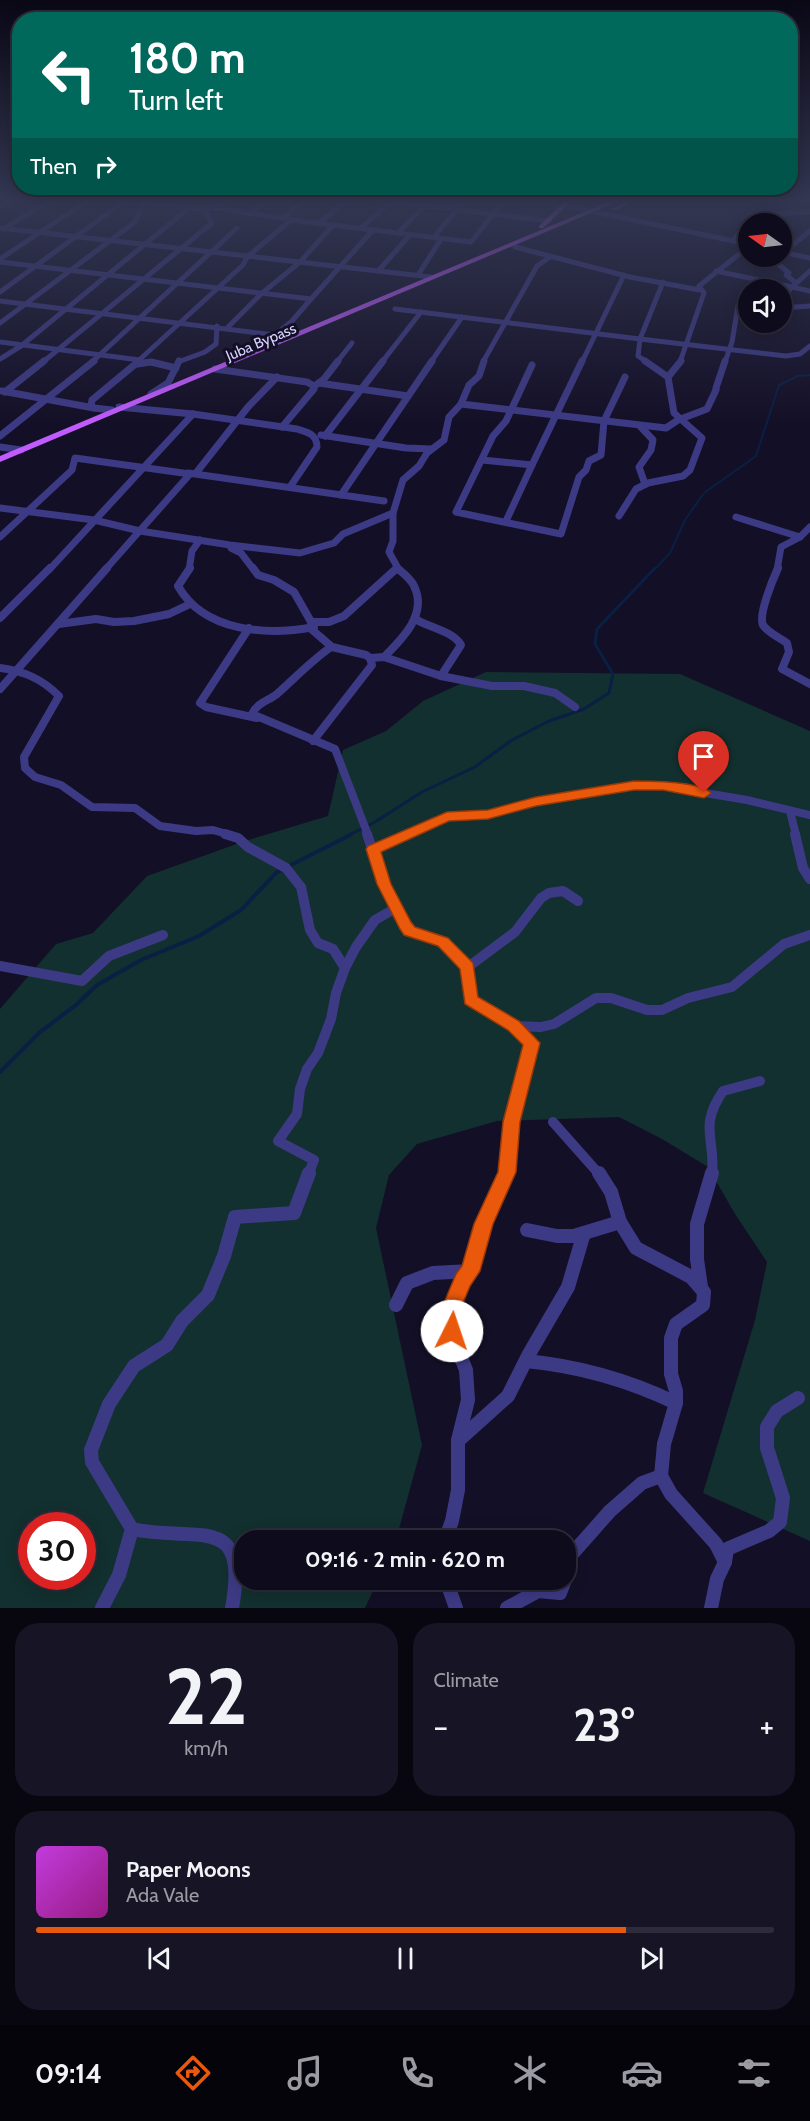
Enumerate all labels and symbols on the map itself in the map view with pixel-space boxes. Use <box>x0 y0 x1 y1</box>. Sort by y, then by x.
north arrow <box>738 213 792 267</box>
street label: Juba Bypass <box>222 319 299 365</box>
pin <box>678 731 729 793</box>
position arrow <box>420 1299 484 1363</box>
speed limit sign: 30 <box>18 1512 96 1590</box>

